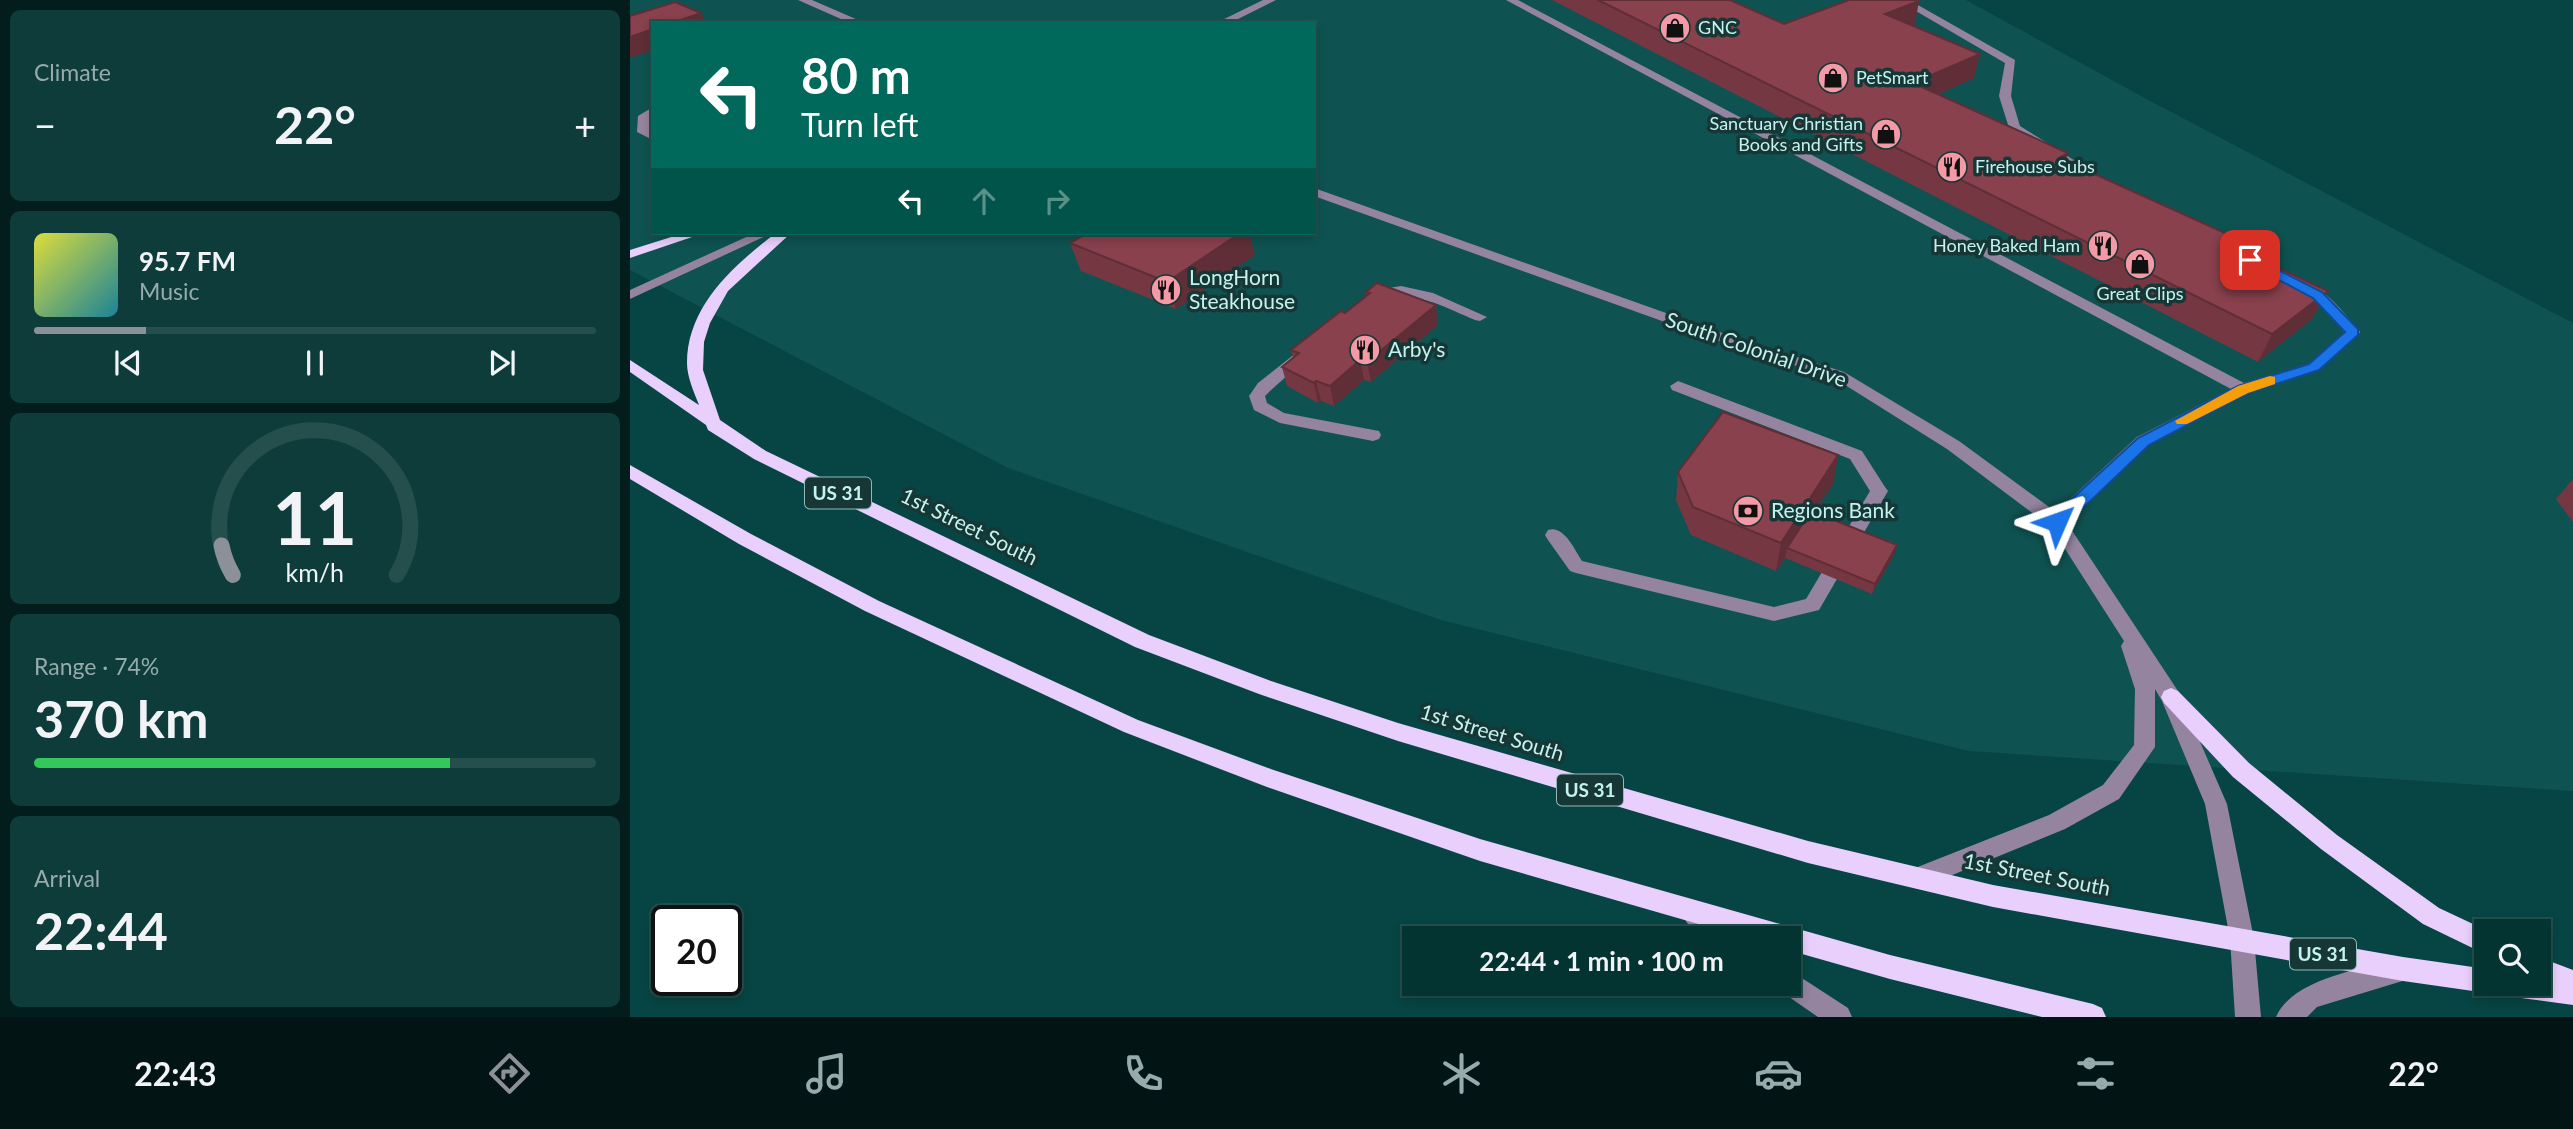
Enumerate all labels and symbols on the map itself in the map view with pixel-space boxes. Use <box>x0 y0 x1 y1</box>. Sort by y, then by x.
shop icon: GNC <box>1658 11 1692 45</box>
place label: GNC <box>1698 16 1737 38</box>
shop icon: PetSmart <box>1816 61 1850 95</box>
place label: PetSmart <box>1856 66 1929 88</box>
place label: Sanctuary Christian Books and Gifts <box>1710 112 1863 155</box>
shop icon: Sanctuary Christian Books and Gifts <box>1869 117 1903 151</box>
restaurant icon: Firehouse Subs <box>1935 150 1969 184</box>
place label: Firehouse Subs <box>1975 155 2095 177</box>
restaurant icon: Honey Baked Ham <box>2086 229 2120 263</box>
pin <box>2220 230 2280 290</box>
place label: Honey Baked Ham <box>1933 234 2080 256</box>
shop icon: Great Clips <box>2123 247 2157 281</box>
place label: LongHorn Steakhouse <box>1189 264 1295 313</box>
restaurant icon: LongHorn Steakhouse <box>1149 273 1183 307</box>
place label: Great Clips <box>2096 282 2184 304</box>
street label: South Colonial Drive <box>1663 306 1850 391</box>
restaurant icon: Arby's <box>1348 333 1382 367</box>
place label: Arby's <box>1388 336 1445 361</box>
road number: US 31 <box>805 478 871 508</box>
street label: 1st Street South <box>897 482 1042 570</box>
position arrow <box>2020 485 2094 559</box>
bank icon: Regions Bank <box>1731 494 1765 528</box>
place label: Regions Bank <box>1771 497 1895 522</box>
street label: 1st Street South <box>1418 698 1567 765</box>
road number: US 31 <box>1557 775 1623 806</box>
street label: 1st Street South <box>1962 847 2113 900</box>
speed limit sign: 20 <box>651 905 742 996</box>
road number: US 31 <box>2290 938 2356 970</box>

